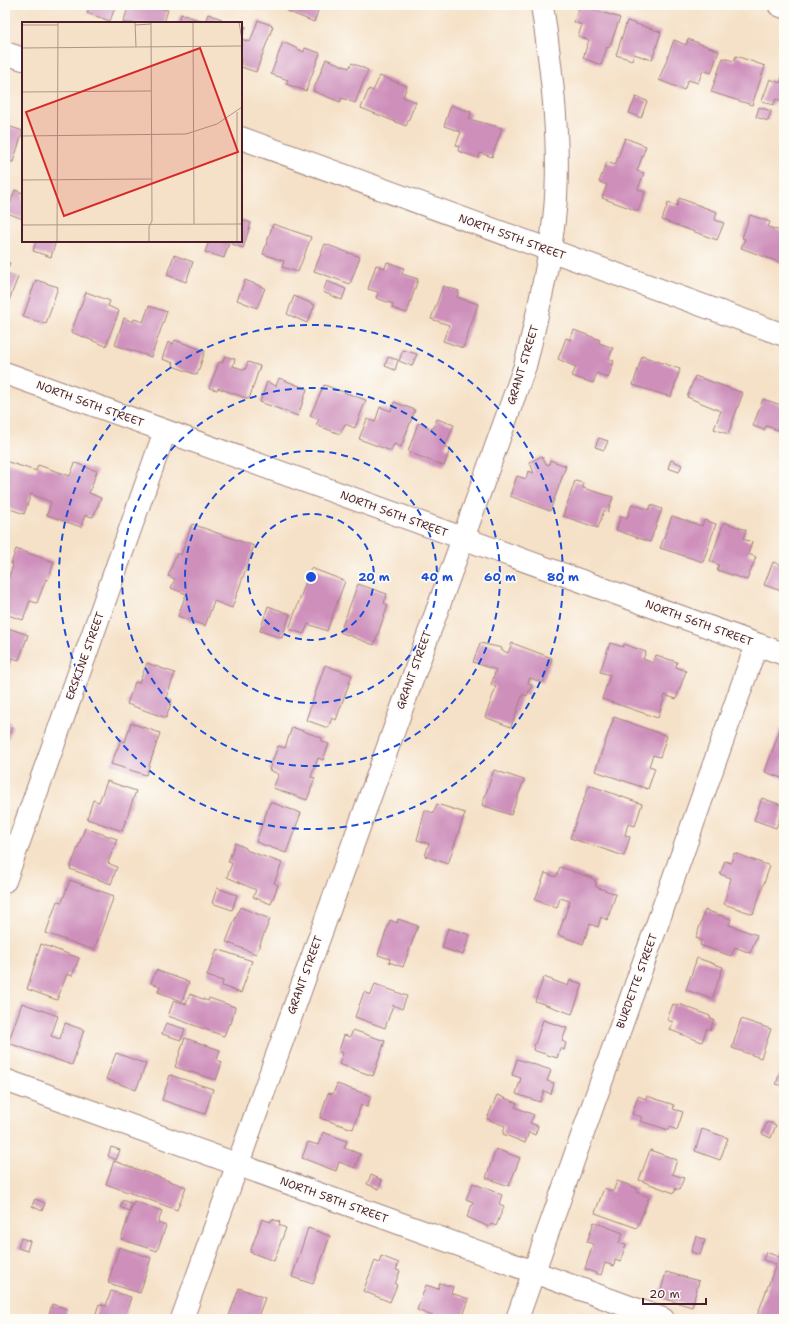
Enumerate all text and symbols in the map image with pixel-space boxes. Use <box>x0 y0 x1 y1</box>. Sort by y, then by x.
inset map <box>22 22 242 242</box>
street label: NORTH 55TH STREET <box>456 211 568 263</box>
street label: GRANT STREET <box>504 323 542 407</box>
street label: NORTH 56TH STREET <box>34 378 146 431</box>
street label: NORTH 56TH STREET <box>338 488 450 541</box>
text: 20 m <box>358 569 390 585</box>
text: 40 m <box>421 569 453 585</box>
text: 60 m <box>484 569 516 585</box>
text: 80 m <box>547 569 579 585</box>
centre of rings <box>304 570 318 584</box>
street label: NORTH 56TH STREET <box>643 597 755 650</box>
street label: ERSKINE STREET <box>62 610 108 702</box>
street label: GRANT STREET <box>393 628 435 711</box>
street label: BURDETTE STREET <box>613 931 661 1031</box>
street label: GRANT STREET <box>284 933 326 1016</box>
street label: NORTH 58TH STREET <box>278 1173 390 1227</box>
scale bar <box>643 1280 706 1306</box>
text: 20 m <box>649 1286 680 1302</box>

